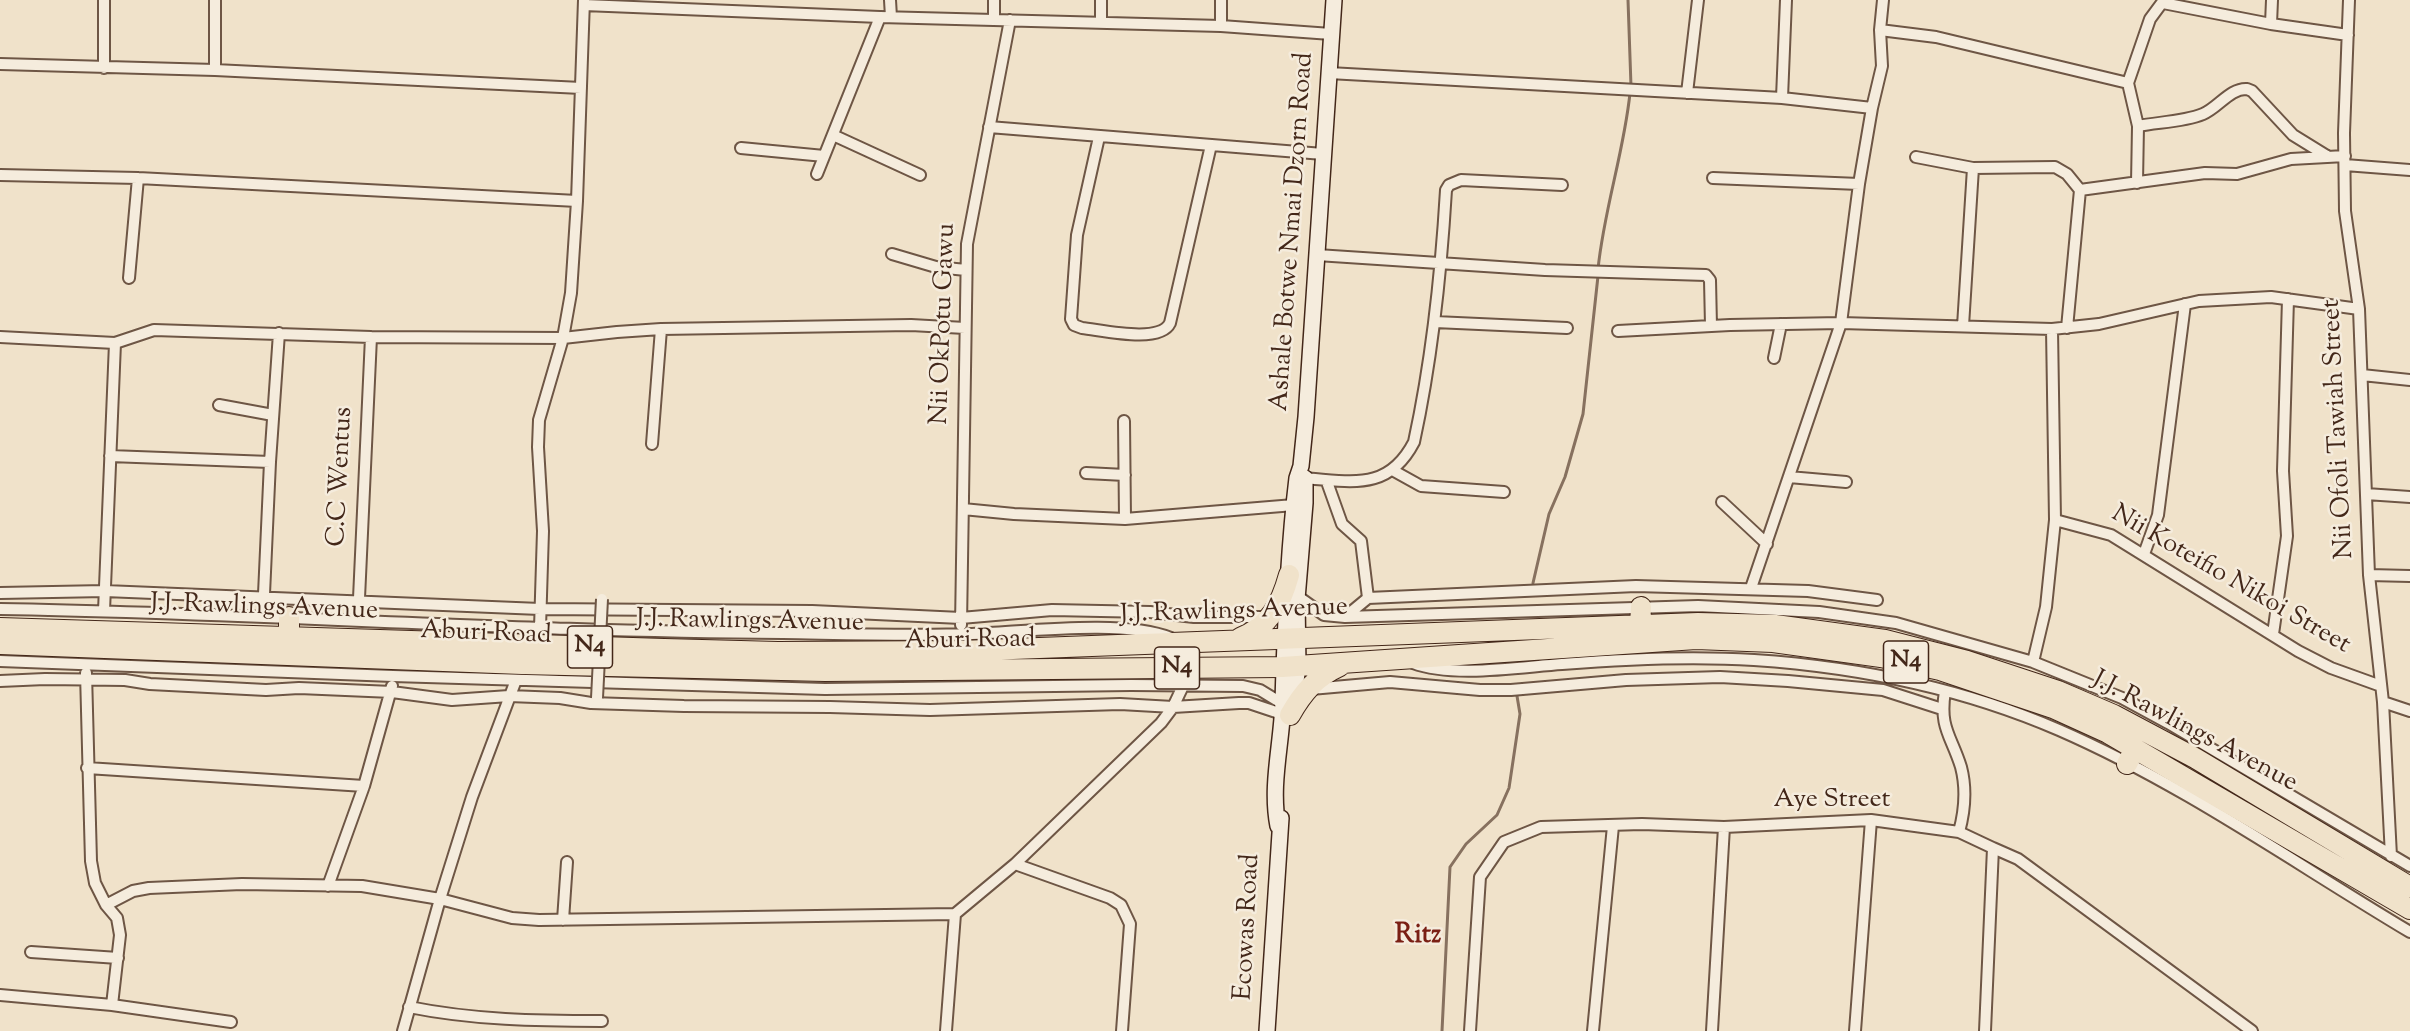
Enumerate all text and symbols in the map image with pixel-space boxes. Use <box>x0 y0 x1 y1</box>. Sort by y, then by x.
street label: Ashale Botwe Nmai Dzorn Road <box>1266 51 1322 413</box>
street label: Nii OkPotu Gawu <box>926 223 964 425</box>
street label: Nii Ofoli Tawiah Street <box>2318 298 2362 560</box>
street label: C.C Wentus <box>323 406 361 548</box>
street label: Nii Koteifio Nikoi Street <box>2105 500 2355 662</box>
street label: J.J. Rawlings Avenue <box>150 589 378 629</box>
street label: J.J. Rawlings Avenue <box>1120 593 1348 633</box>
street label: J.J. Rawlings Avenue <box>636 605 864 641</box>
street label: Aburi Road <box>420 617 552 653</box>
street label: Aburi Road <box>904 625 1036 659</box>
road number: N4 <box>568 626 612 668</box>
road number: N4 <box>1884 641 1928 683</box>
road number: N4 <box>1154 647 1200 689</box>
street label: J.J. Rawlings Avenue <box>2086 666 2302 800</box>
street label: Aye Street <box>1774 786 1890 818</box>
street label: Ecowas Road <box>1230 853 1268 1001</box>
district label: Ritz <box>1395 921 1441 953</box>

